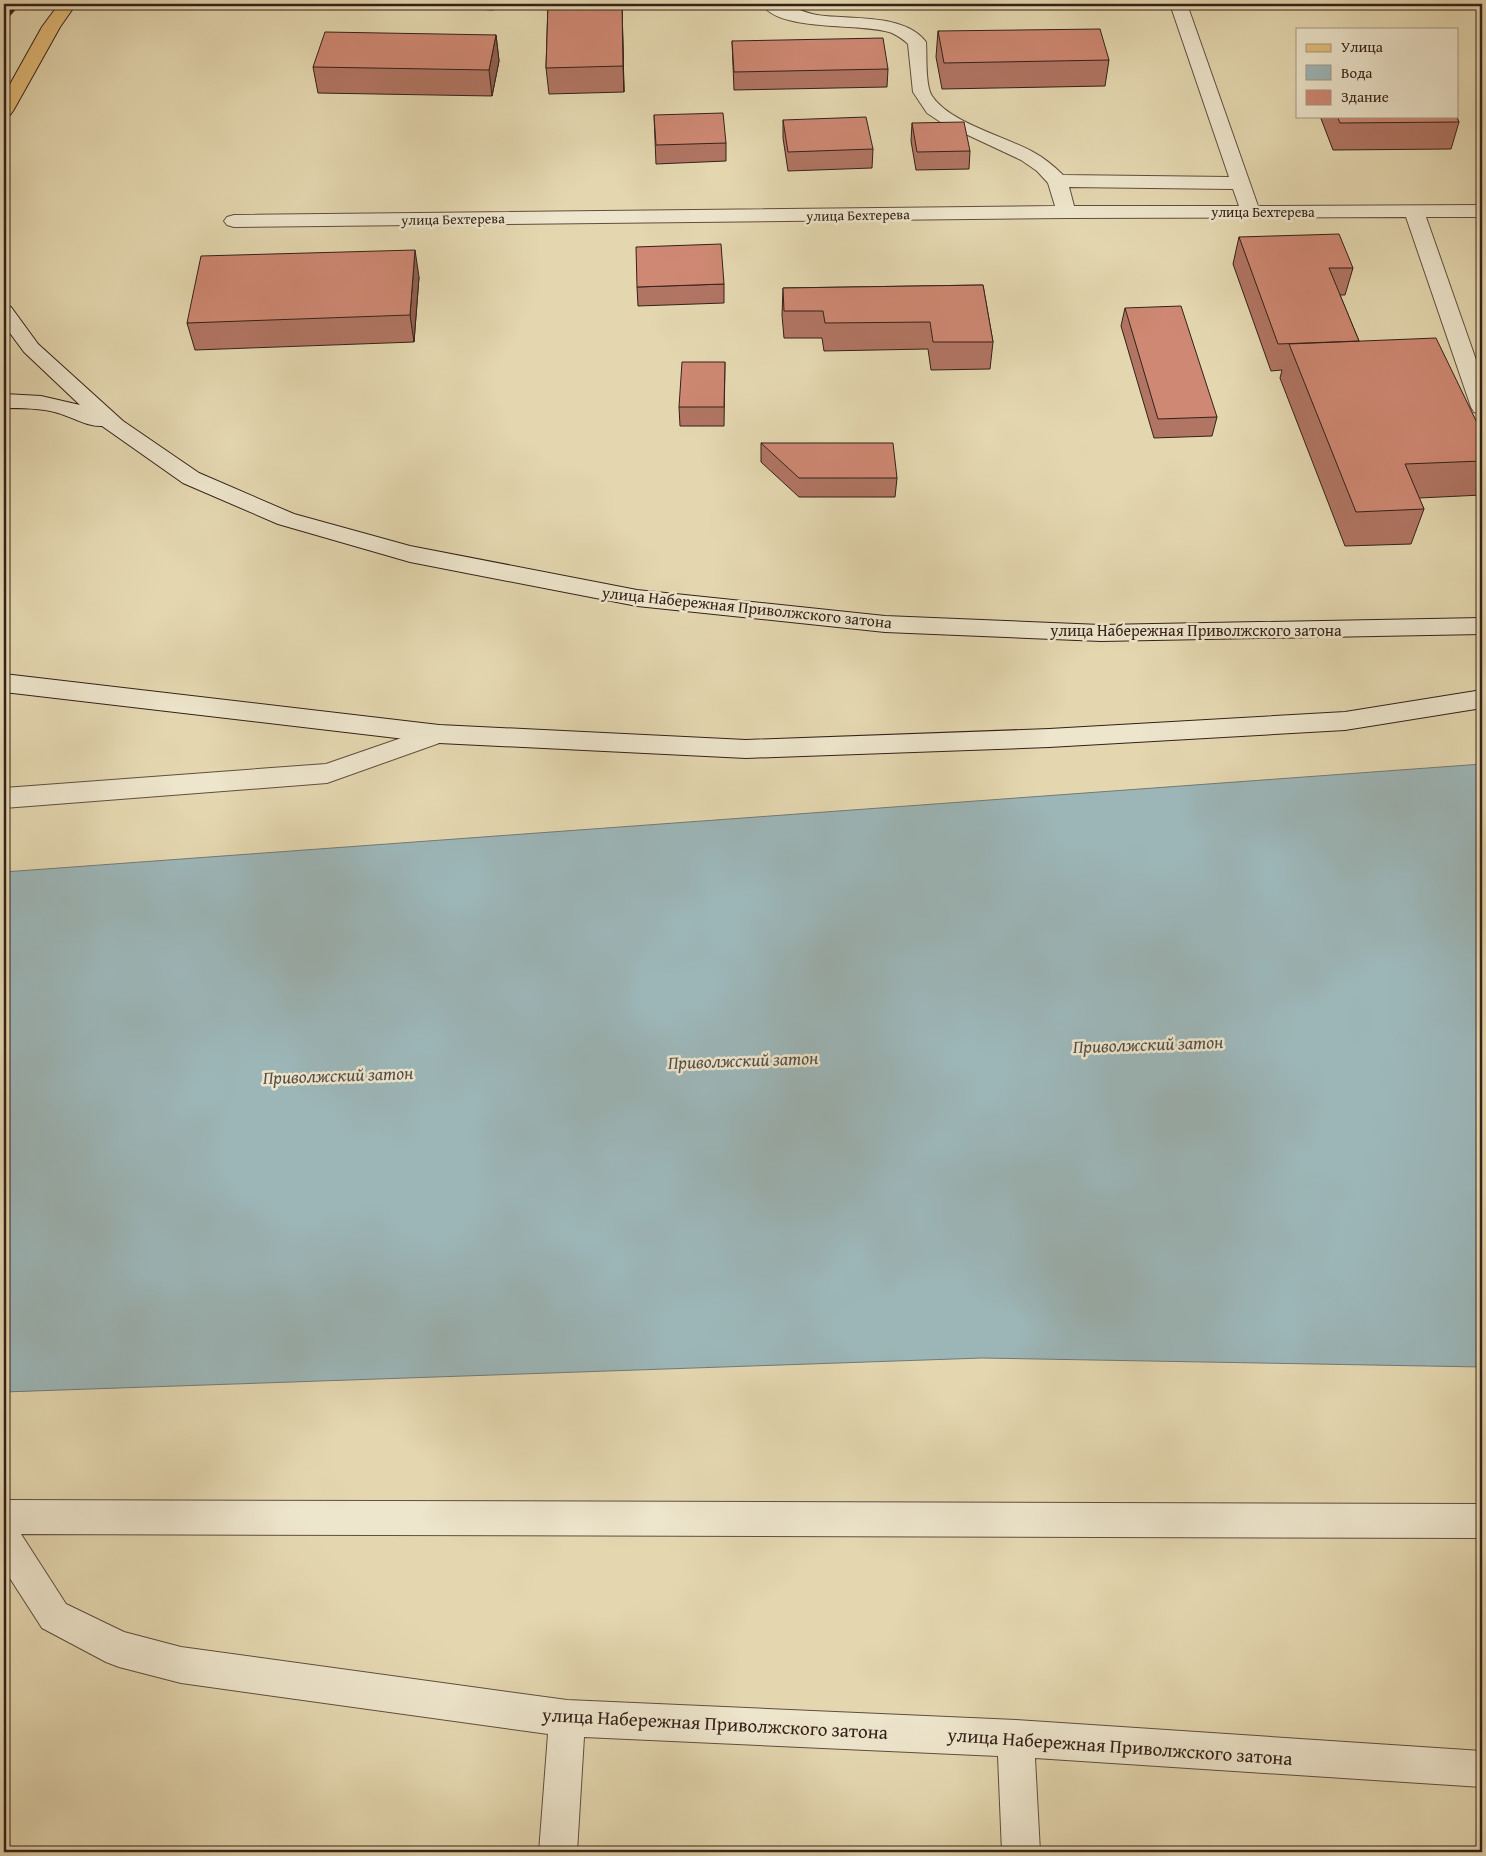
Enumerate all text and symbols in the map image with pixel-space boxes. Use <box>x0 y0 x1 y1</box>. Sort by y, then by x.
legend <box>1296 28 1458 118</box>
text: Улица <box>1341 36 1384 57</box>
text: Вода <box>1341 62 1373 83</box>
text: Здание <box>1341 86 1389 107</box>
street label: улица Бехтерева <box>1210 202 1315 222</box>
street label: улица Бехтерева <box>805 204 910 226</box>
street label: улица Бехтерева <box>400 208 505 230</box>
street label: улица Набережная Приволжского затона <box>600 580 894 634</box>
street label: улица Набережная Приволжского затона <box>1049 618 1342 642</box>
water label: Приволжский затон <box>1072 1028 1224 1060</box>
water label: Приволжский затон <box>667 1044 819 1076</box>
water label: Приволжский затон <box>262 1059 414 1091</box>
street label: улица Набережная Приволжского затона <box>540 1700 889 1746</box>
street label: улица Набережная Приволжского затона <box>945 1720 1294 1772</box>

